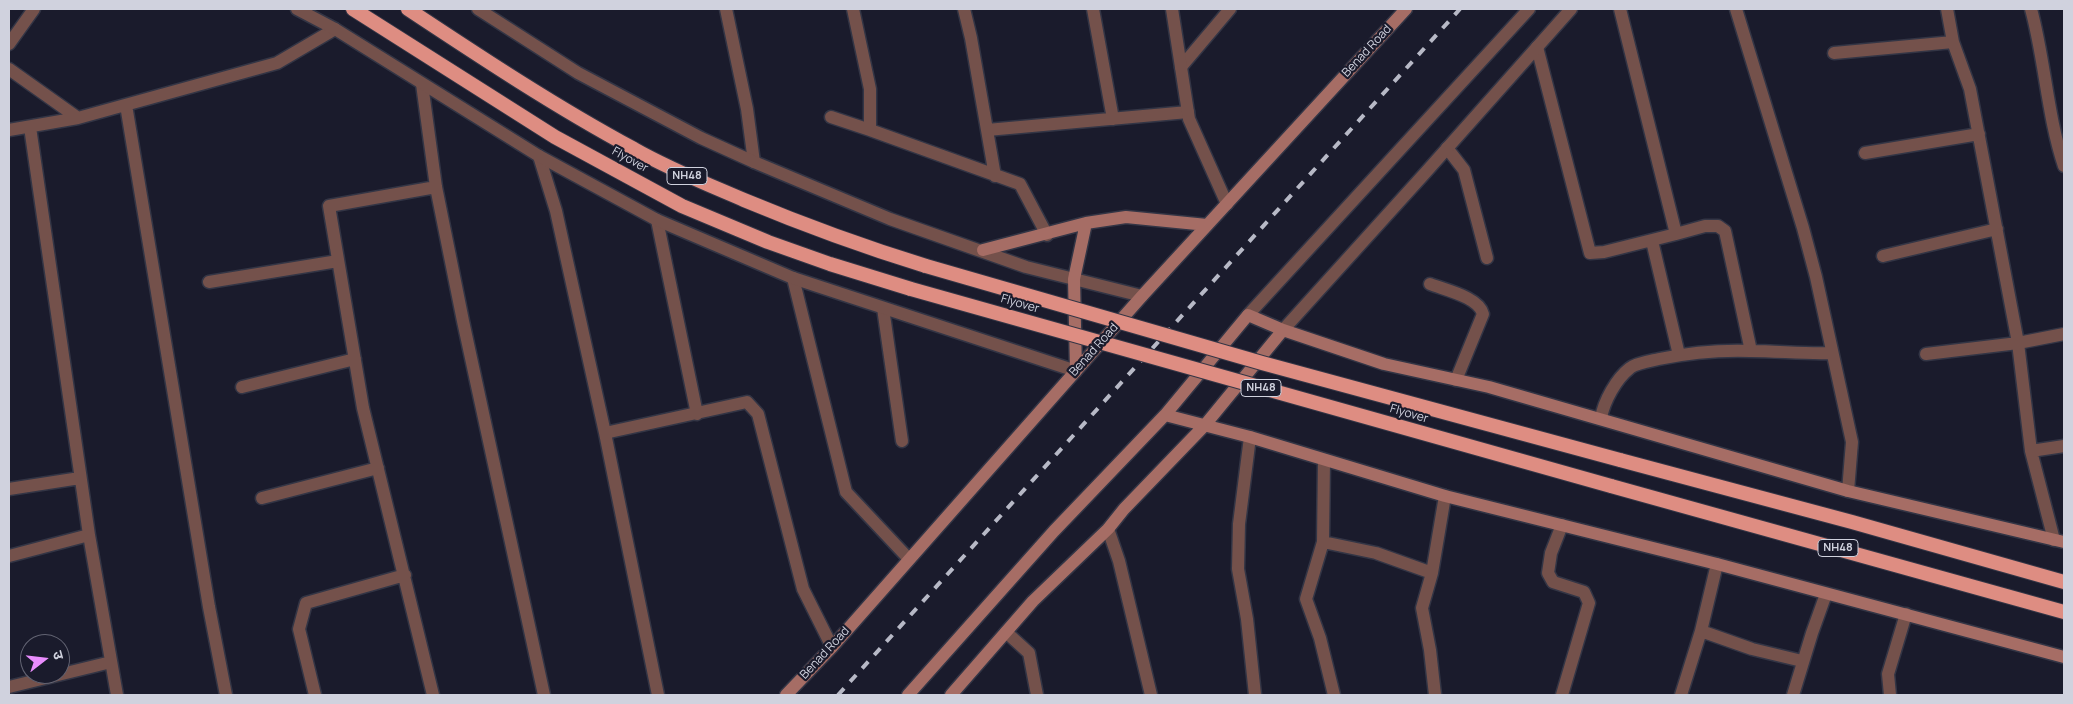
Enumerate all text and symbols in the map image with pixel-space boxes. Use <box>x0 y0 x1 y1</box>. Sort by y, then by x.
street label: Benad Road <box>1339 22 1395 80</box>
street label: Flyover <box>609 144 651 176</box>
road number: NH48 <box>667 168 707 185</box>
street label: Flyover <box>999 292 1041 316</box>
street label: Benad Road <box>1067 321 1121 379</box>
road number: NH48 <box>1241 379 1281 396</box>
street label: Flyover <box>1388 402 1430 426</box>
road number: NH48 <box>1818 540 1858 556</box>
street label: Benad Road <box>797 624 853 682</box>
north arrow <box>20 634 70 684</box>
text: उ <box>49 648 69 662</box>

